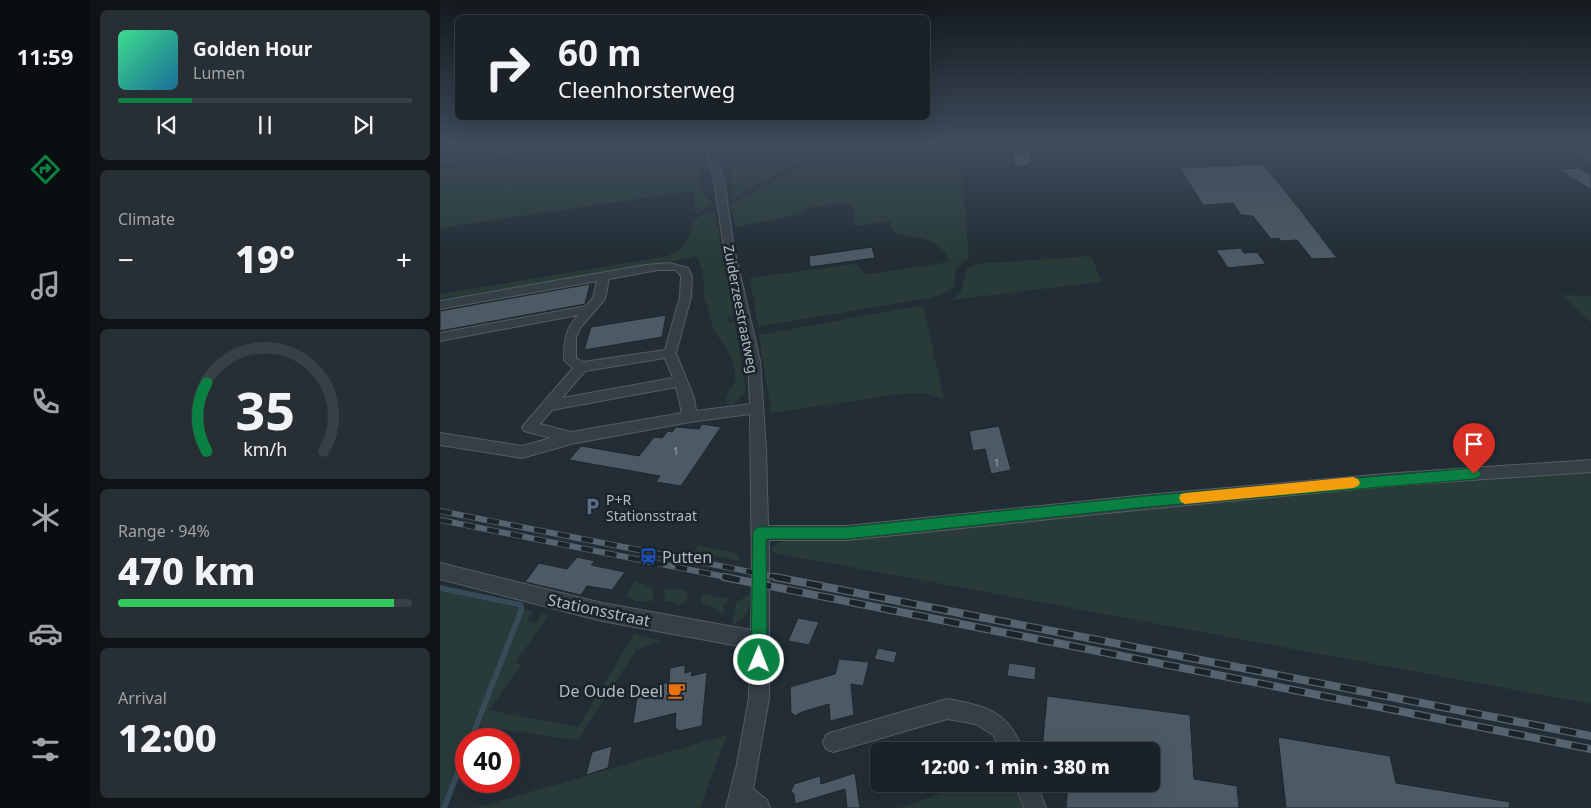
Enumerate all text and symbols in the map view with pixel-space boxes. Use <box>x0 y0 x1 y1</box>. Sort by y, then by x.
text: 60 m <box>558 29 641 76</box>
icon: right <box>475 35 540 100</box>
text: Golden Hour <box>193 36 312 62</box>
text: 11:59 <box>17 41 73 71</box>
text: Lumen <box>193 62 245 84</box>
text: Cleenhorsterweg <box>558 74 735 104</box>
icon: previous <box>153 111 181 139</box>
icon: pause <box>251 111 279 139</box>
icon: next <box>349 111 377 139</box>
icon: directions <box>28 152 63 187</box>
text: Climate <box>118 208 175 230</box>
text: 19° <box>235 232 295 284</box>
text: − <box>118 240 134 278</box>
text: + <box>396 240 412 278</box>
street label: Zuiderzeestraatweg <box>719 243 763 375</box>
icon: music <box>28 268 63 303</box>
text: 35 <box>235 374 295 445</box>
icon: phone <box>28 384 63 419</box>
pin <box>1453 423 1495 474</box>
icon: arrive <box>1460 430 1488 458</box>
text: km/h <box>243 437 287 461</box>
house number: 1 <box>673 443 679 458</box>
house number: 1 <box>994 455 1000 470</box>
place label: P+R Stationsstraat <box>606 490 697 525</box>
parking icon: P+R Stationsstraat <box>582 497 602 517</box>
icon: climate <box>28 500 63 535</box>
text: Range · 94% <box>118 520 210 542</box>
text: 470 km <box>118 544 256 596</box>
place label: Putten <box>662 546 712 568</box>
station icon: Putten <box>638 547 658 567</box>
street label: Stationsstraat <box>546 588 652 632</box>
icon: car <box>28 616 63 651</box>
position arrow <box>732 633 784 685</box>
place label: De Oude Deel <box>559 680 663 702</box>
cafe icon: De Oude Deel <box>667 681 687 701</box>
text: Arrival <box>118 687 167 709</box>
text: 12:00 <box>118 711 217 763</box>
speed limit sign: 40 <box>455 728 520 793</box>
icon: filters <box>28 732 63 767</box>
text: 12:00 · 1 min · 380 m <box>920 754 1110 780</box>

